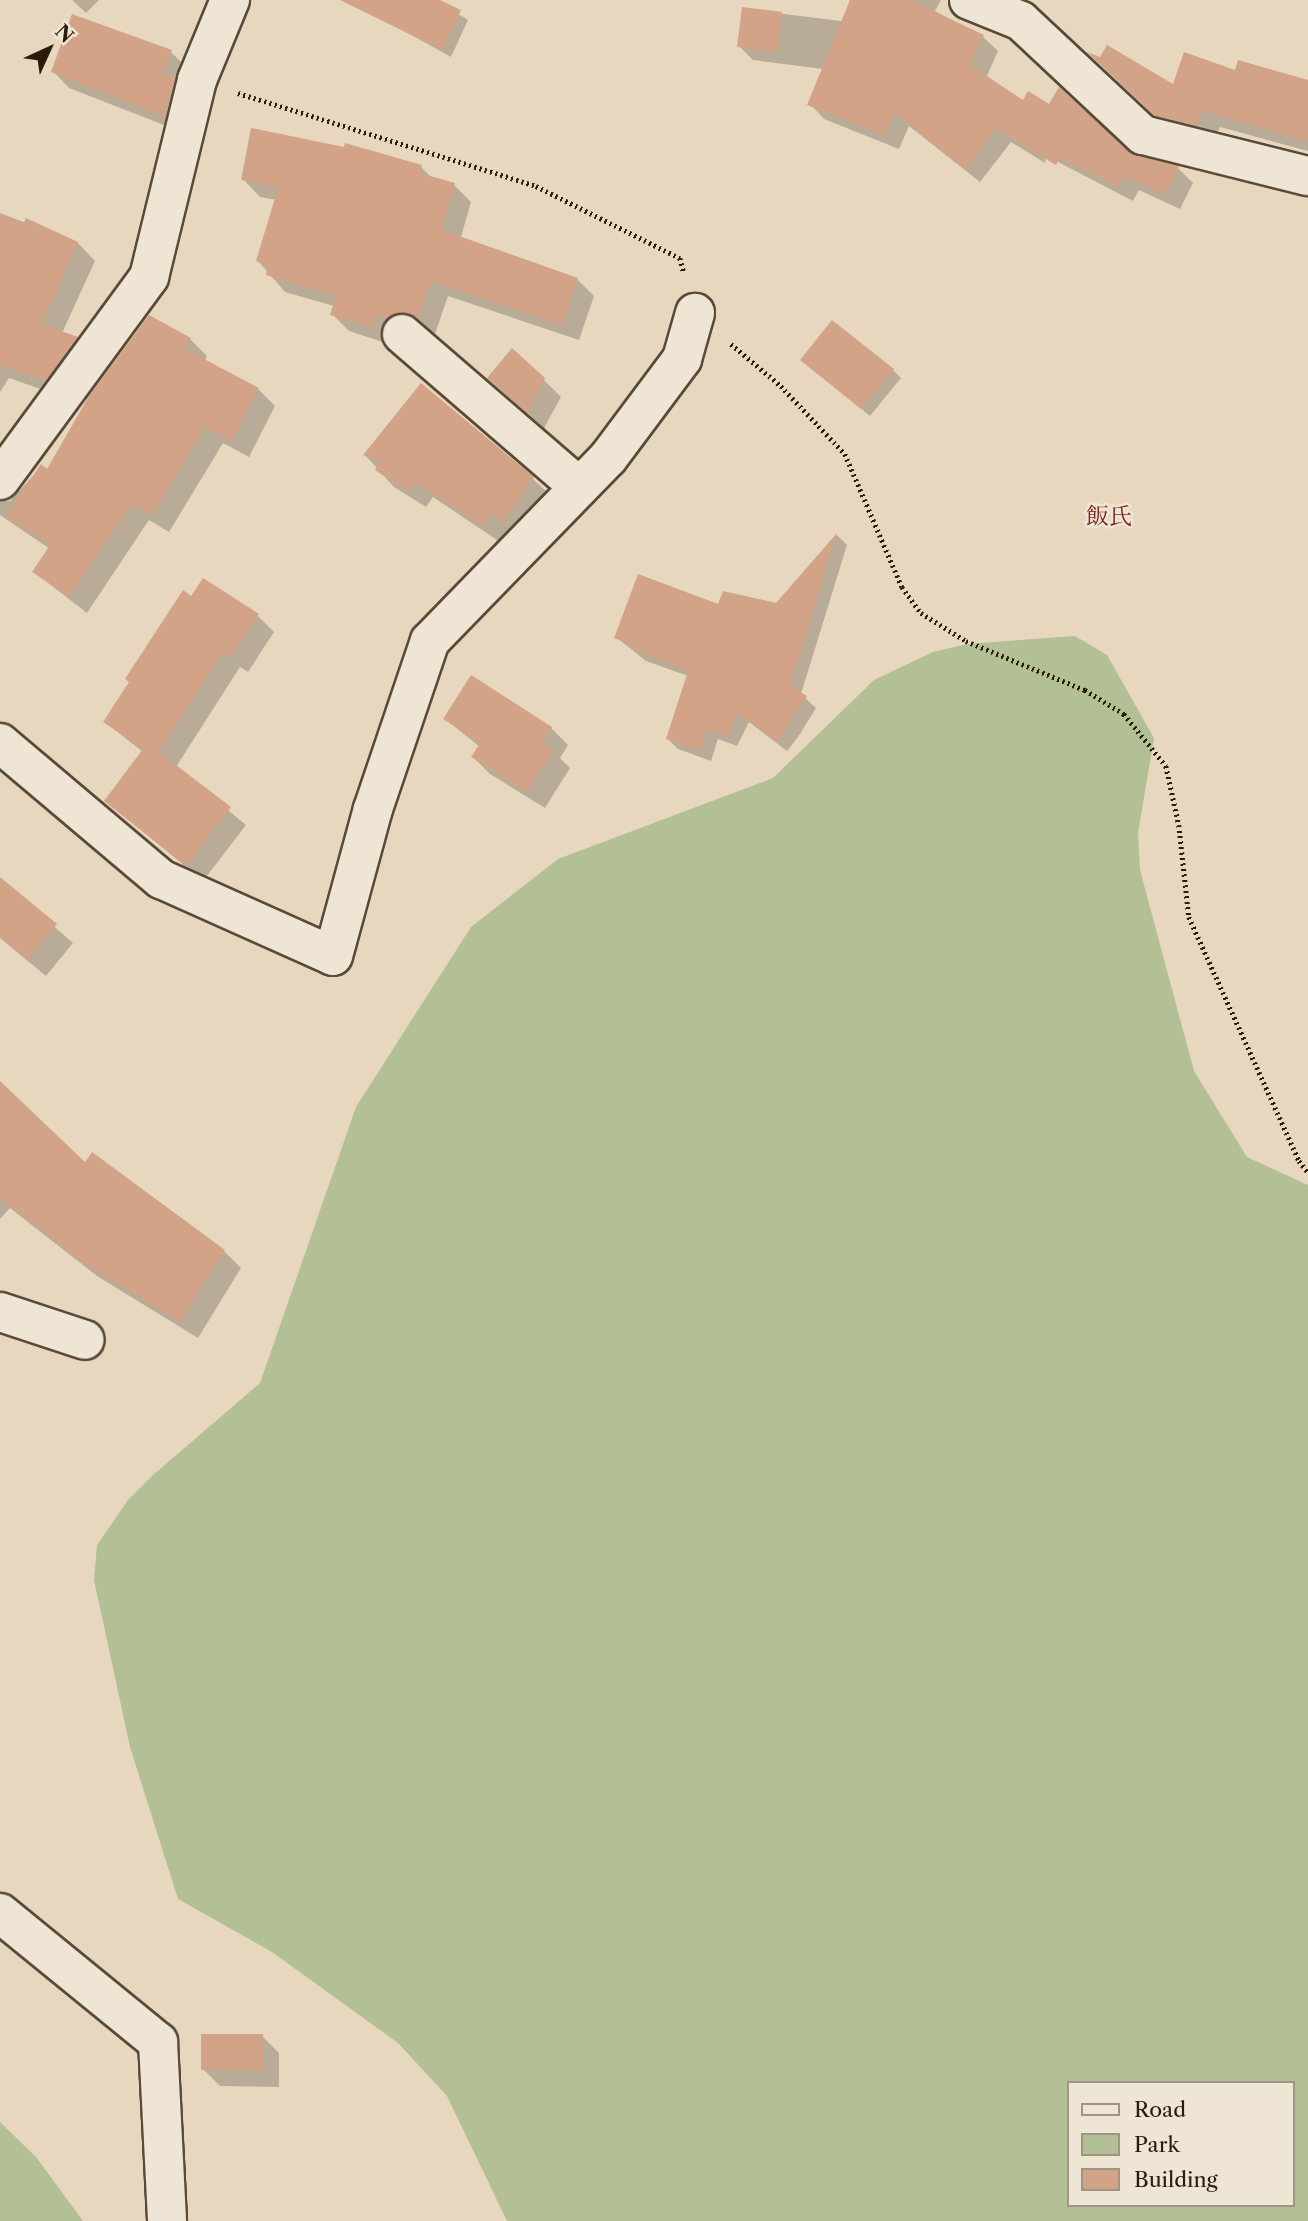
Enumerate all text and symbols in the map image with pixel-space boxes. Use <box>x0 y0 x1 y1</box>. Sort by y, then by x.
north arrow <box>14 14 84 84</box>
text: N <box>50 20 78 48</box>
district label: 飯氏 <box>1086 502 1132 530</box>
legend <box>1066 2081 1294 2207</box>
text: Road <box>1134 2097 1186 2122</box>
text: Park <box>1134 2132 1180 2157</box>
text: Building <box>1134 2167 1218 2192</box>

